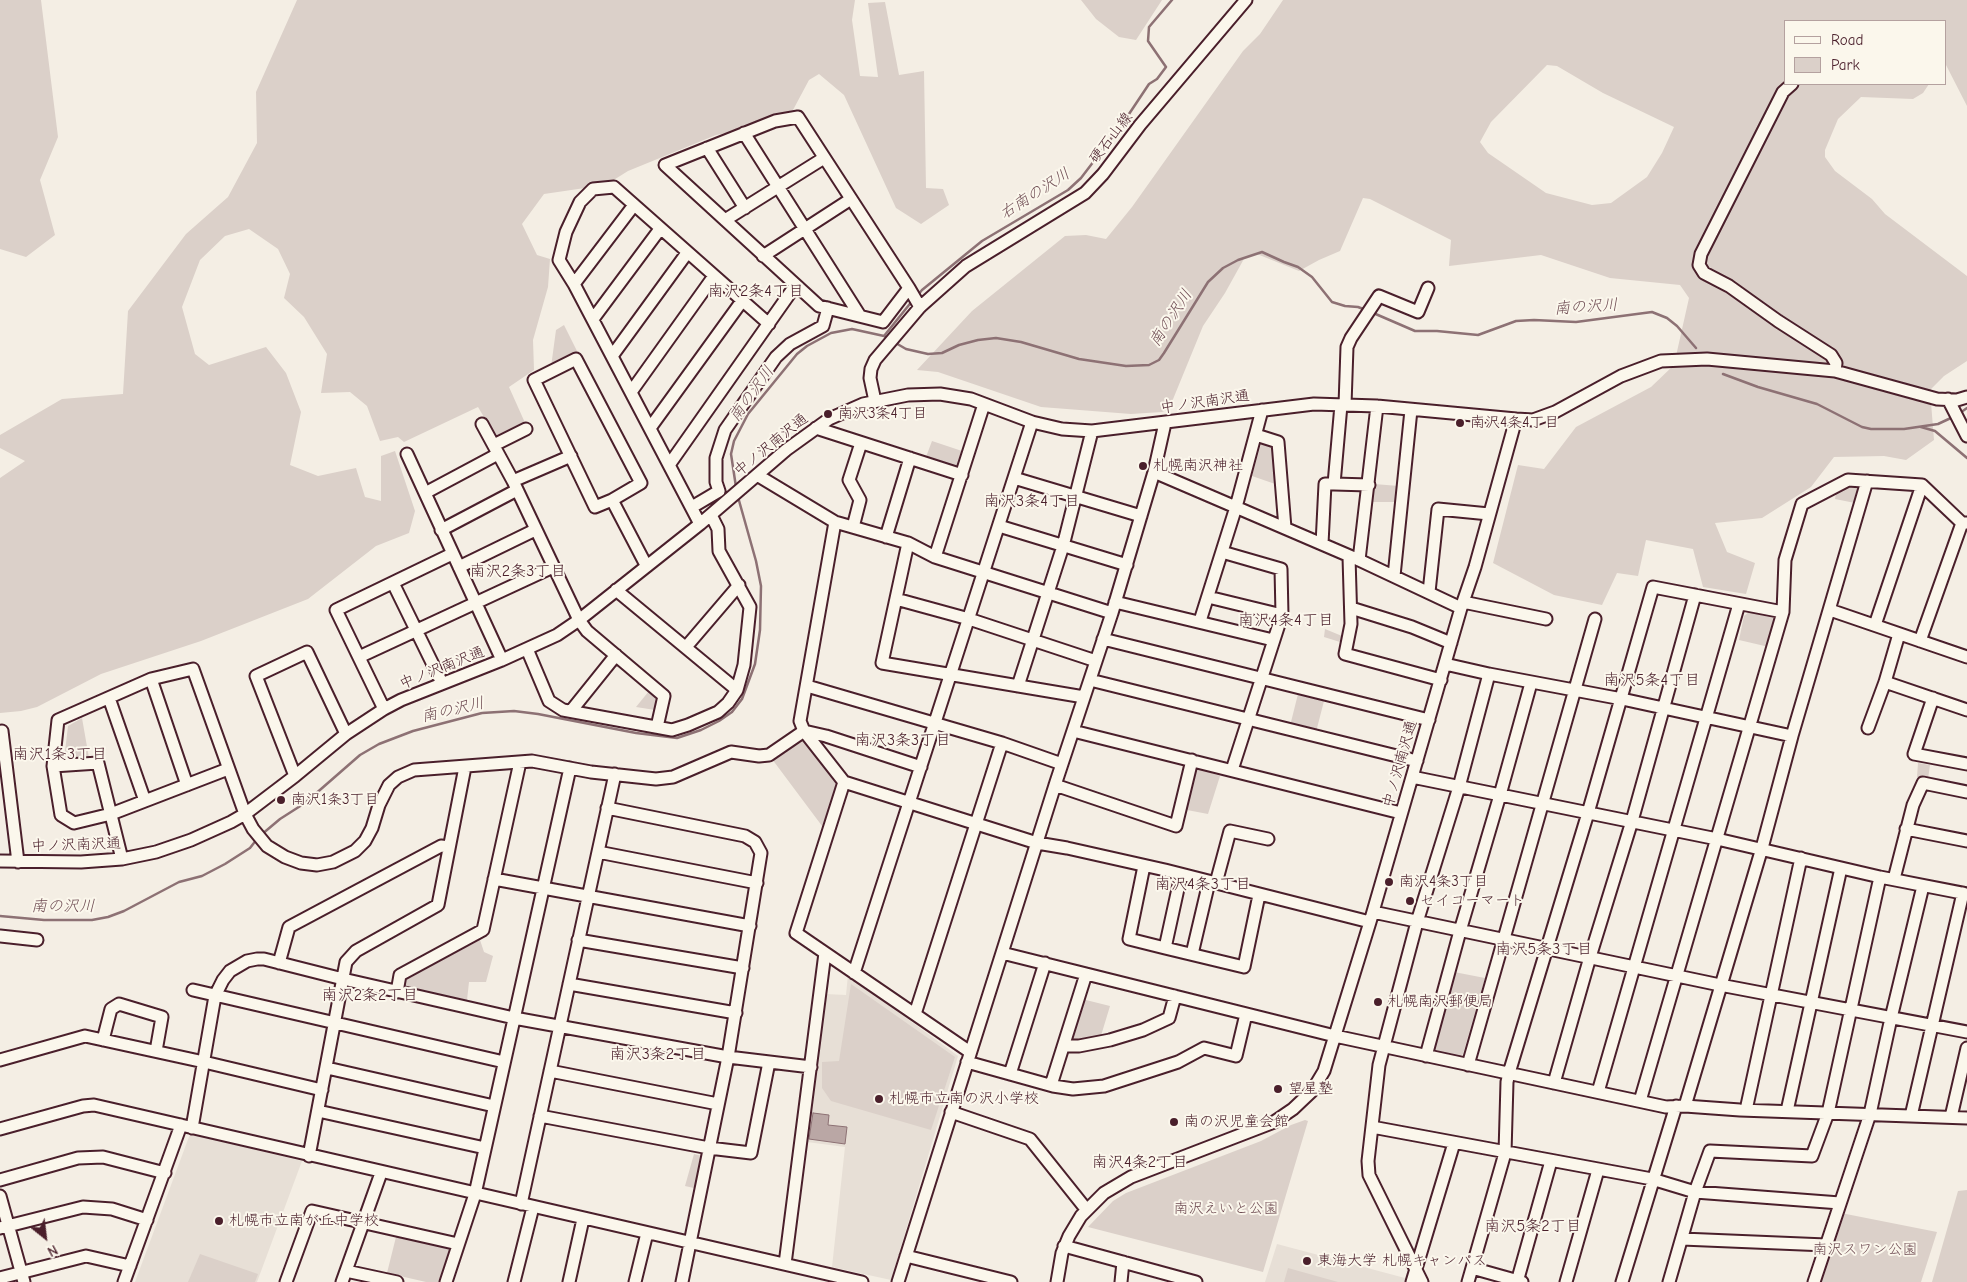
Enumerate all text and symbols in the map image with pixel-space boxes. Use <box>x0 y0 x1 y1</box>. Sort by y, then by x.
legend <box>1784 20 1947 85</box>
text: Road <box>1831 31 1863 49</box>
text: Park <box>1831 56 1860 74</box>
street label: 硬石山線 <box>1085 109 1137 167</box>
water label: 右南の沢川 <box>996 164 1074 224</box>
district label: 南沢2条4丁目 <box>708 281 804 301</box>
water label: 南の沢川 <box>1146 286 1196 350</box>
water label: 南の沢川 <box>1553 295 1619 319</box>
water label: 南の沢川 <box>725 362 779 426</box>
street label: 中ノ沢南沢通 <box>1159 387 1251 417</box>
place label: 南沢3条4丁目 <box>838 405 928 423</box>
marker: 南沢3条4丁目 <box>822 408 834 420</box>
street label: 中ノ沢南沢通 <box>730 410 812 480</box>
place label: 南沢4条4丁目 <box>1470 414 1560 432</box>
marker: 南沢4条4丁目 <box>1454 417 1466 429</box>
place label: 札幌南沢神社 <box>1153 457 1243 475</box>
marker: 札幌南沢神社 <box>1137 460 1149 472</box>
district label: 南沢3条4丁目 <box>984 491 1080 511</box>
district label: 南沢2条3丁目 <box>470 561 566 581</box>
district label: 南沢4条4丁目 <box>1238 610 1334 630</box>
street label: 中ノ沢南沢通 <box>397 643 487 693</box>
district label: 南沢5条4丁目 <box>1604 670 1700 690</box>
water label: 南の沢川 <box>420 693 486 727</box>
street label: 中ノ沢南沢通 <box>1379 718 1421 810</box>
district label: 南沢3条3丁目 <box>855 730 951 750</box>
district label: 南沢1条3丁目 <box>13 744 107 764</box>
place label: 南沢1条3丁目 <box>291 791 380 809</box>
marker: 南沢1条3丁目 <box>275 794 287 806</box>
street label: 中ノ沢南沢通 <box>31 834 121 856</box>
place label: 南沢4条3丁目 <box>1399 873 1489 891</box>
district label: 南沢4条3丁目 <box>1155 874 1251 894</box>
marker: 南沢4条3丁目 <box>1383 876 1395 888</box>
place label: セイコーマート <box>1420 892 1525 910</box>
marker: セイコーマート <box>1404 895 1416 907</box>
water label: 南の沢川 <box>31 896 95 916</box>
district label: 南沢5条3丁目 <box>1496 939 1592 959</box>
district label: 南沢2条2丁目 <box>322 985 418 1005</box>
place label: 札幌南沢郵便局 <box>1388 993 1493 1011</box>
marker: 札幌南沢郵便局 <box>1372 996 1384 1008</box>
district label: 南沢3条2丁目 <box>610 1044 706 1064</box>
place label: 望星塾 <box>1288 1080 1333 1098</box>
marker: 望星塾 <box>1272 1083 1284 1095</box>
place label: 札幌市立南の沢小学校 <box>889 1090 1039 1108</box>
marker: 札幌市立南の沢小学校 <box>873 1093 885 1105</box>
place label: 南の沢児童会館 <box>1184 1113 1289 1131</box>
marker: 南の沢児童会館 <box>1168 1116 1180 1128</box>
district label: 南沢4条2丁目 <box>1092 1152 1188 1172</box>
park label: 南沢えいと公園 <box>1174 1200 1278 1218</box>
north arrow <box>20 1212 70 1262</box>
place label: 札幌市立南が丘中学校 <box>229 1212 379 1230</box>
marker: 札幌市立南が丘中学校 <box>213 1215 225 1227</box>
district label: 南沢5条2丁目 <box>1484 1216 1582 1236</box>
text: N <box>44 1241 61 1260</box>
park label: 南沢スワン公園 <box>1813 1241 1917 1259</box>
place label: 東海大学 札幌キャンパス <box>1317 1252 1487 1270</box>
marker: 東海大学 札幌キャンパス <box>1301 1255 1313 1267</box>

